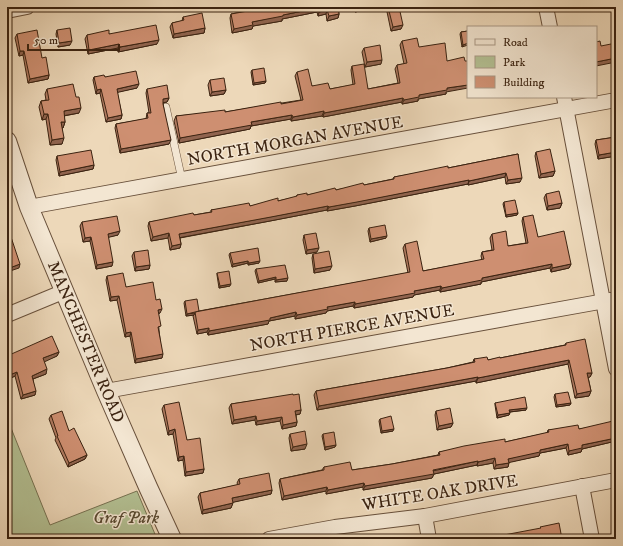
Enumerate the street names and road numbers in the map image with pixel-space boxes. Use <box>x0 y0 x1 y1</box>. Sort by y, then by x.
street label: NORTH MORGAN AVENUE <box>185 111 405 171</box>
street label: MANCHESTER ROAD <box>42 258 130 426</box>
street label: NORTH PIERCE AVENUE <box>248 299 456 357</box>
street label: WHITE OAK DRIVE <box>360 470 519 516</box>

